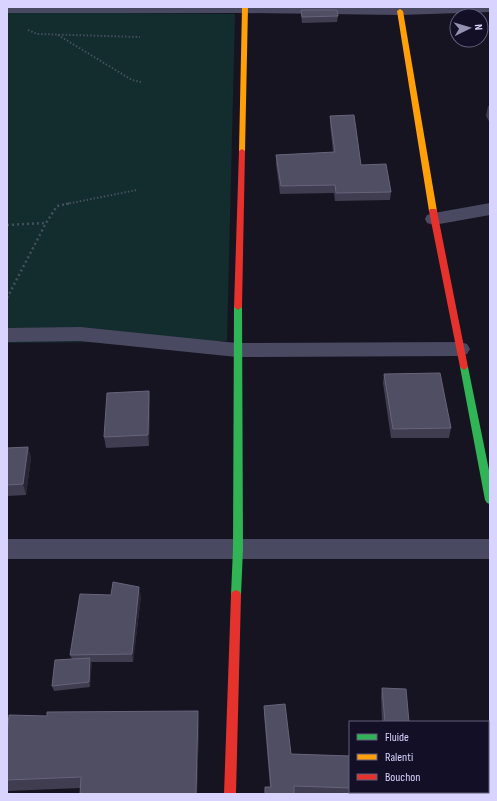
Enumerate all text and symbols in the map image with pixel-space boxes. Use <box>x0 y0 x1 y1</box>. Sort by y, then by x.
north arrow <box>449 8 489 48</box>
text: N <box>472 24 485 31</box>
legend <box>349 721 489 793</box>
text: Fluide <box>385 730 409 745</box>
text: Ralenti <box>385 750 413 765</box>
text: Bouchon <box>385 770 420 785</box>

